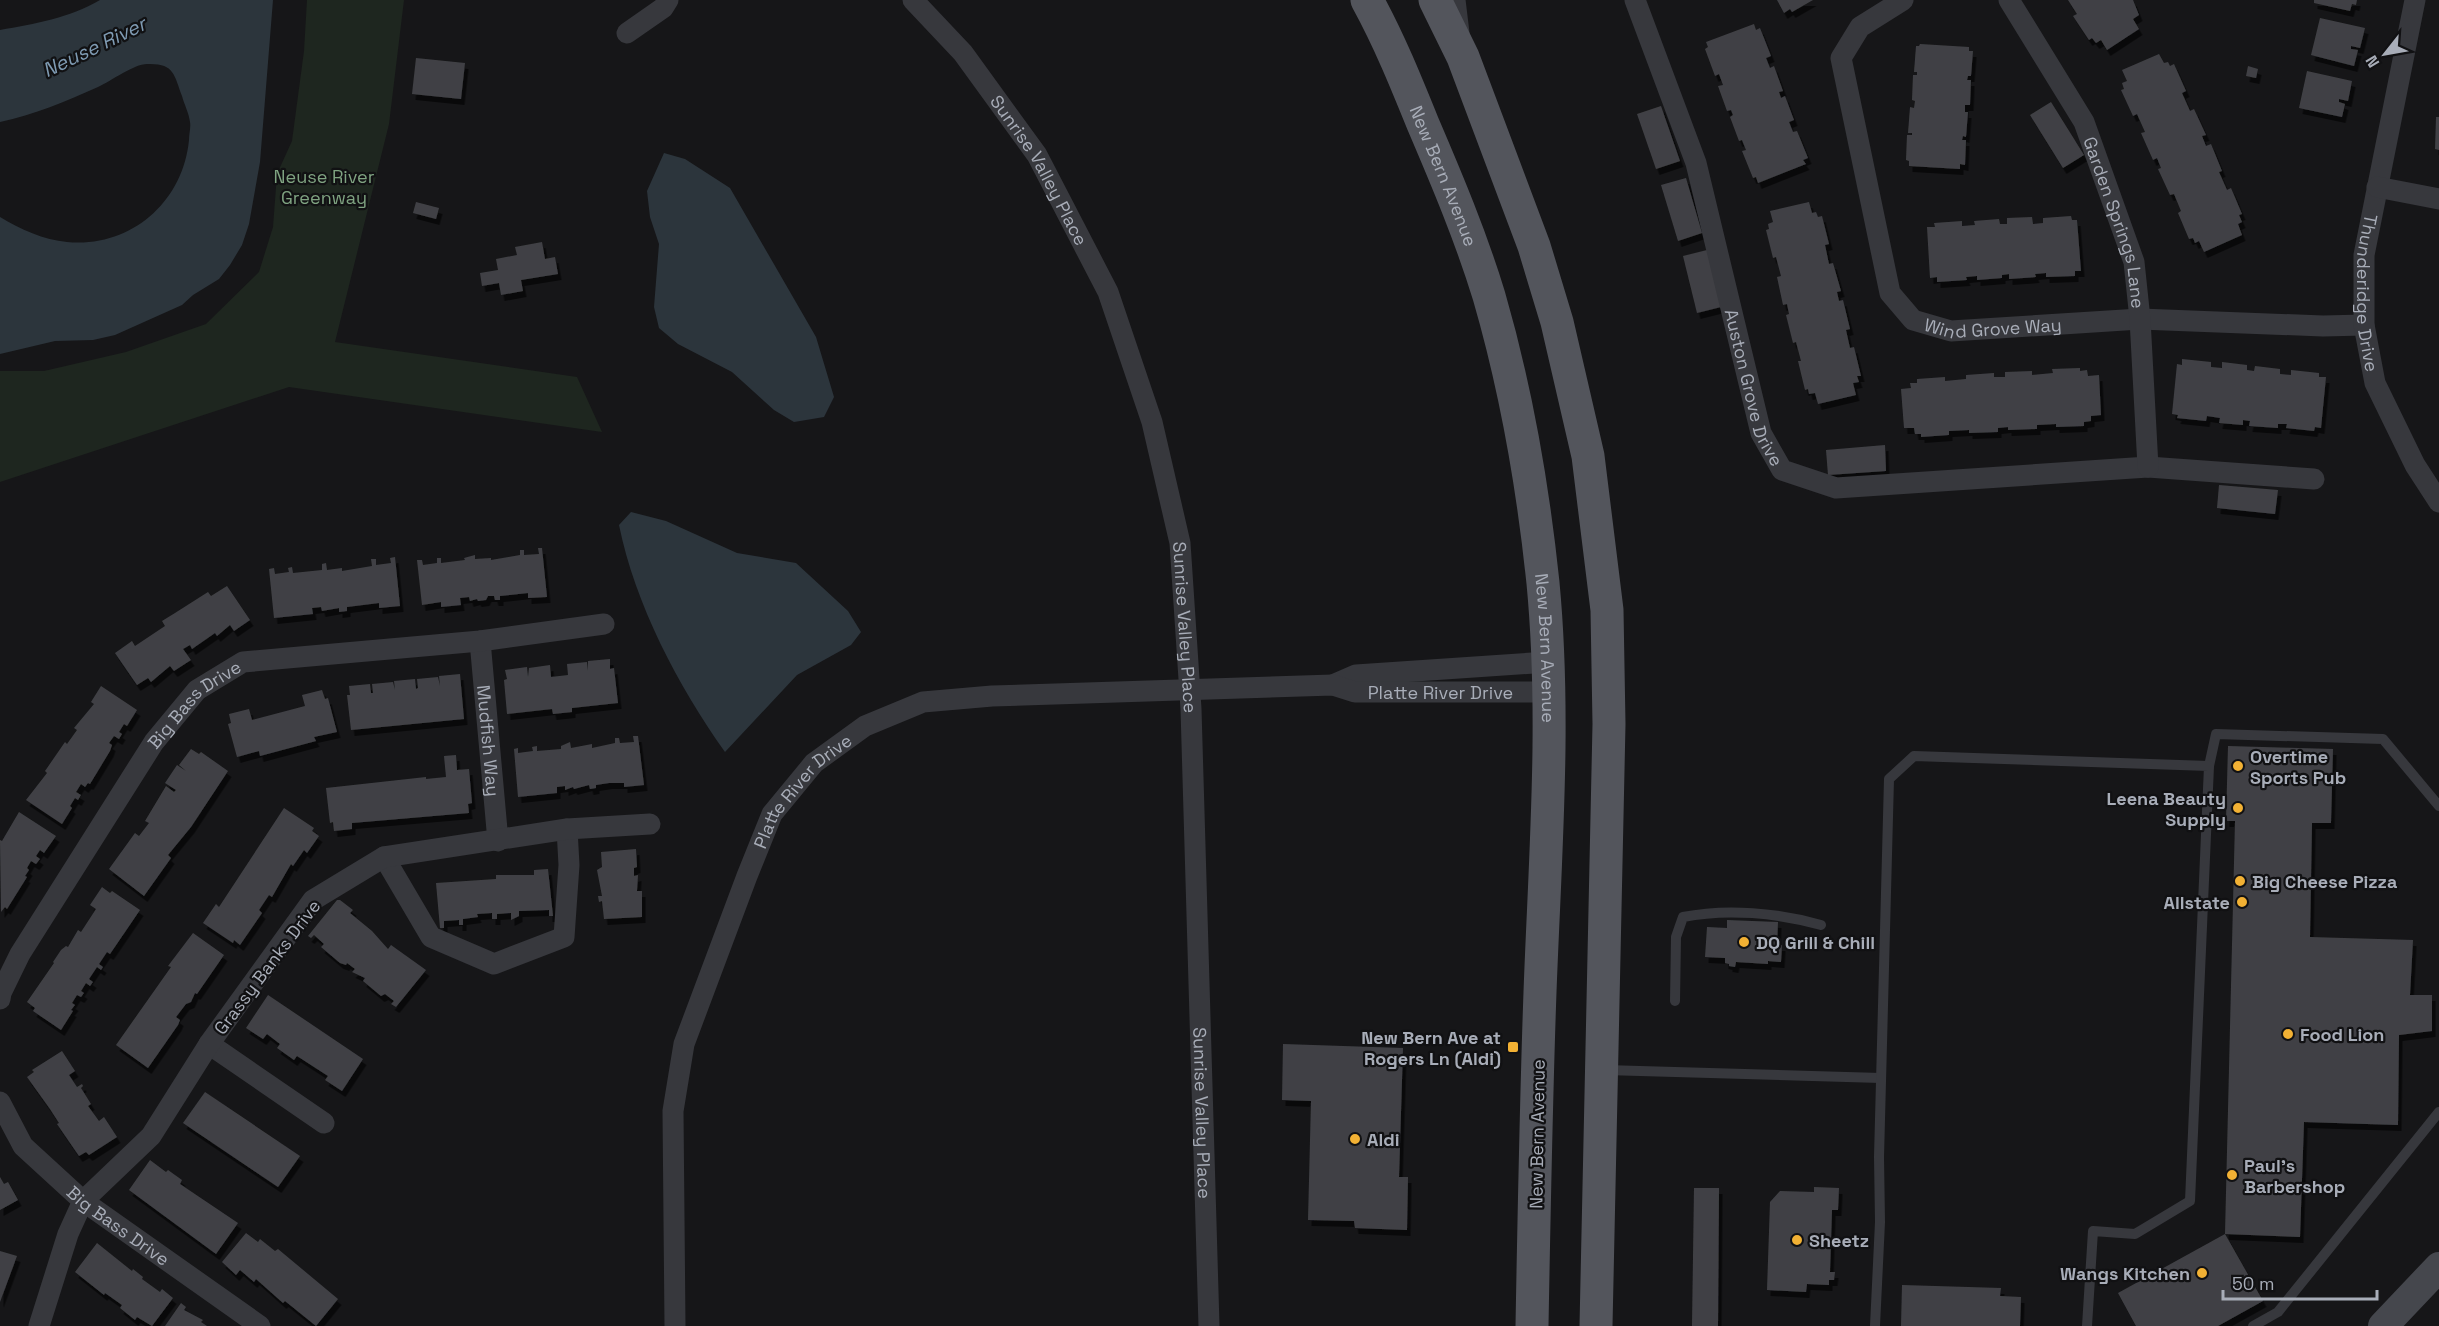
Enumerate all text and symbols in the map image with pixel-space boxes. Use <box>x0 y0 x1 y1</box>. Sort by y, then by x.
water label: Neuse River <box>38 10 152 83</box>
north arrow <box>2355 24 2415 84</box>
text: N <box>2361 51 2384 71</box>
street label: Sunrise Valley Place <box>986 90 1093 249</box>
street label: New Bern Avenue <box>1405 102 1483 249</box>
street label: Garden Springs Lane <box>2079 133 2150 310</box>
park label: Neuse River Greenway <box>274 165 375 209</box>
street label: Thunderidge Drive <box>2352 212 2384 374</box>
street label: Auston Grove Drive <box>1720 306 1789 470</box>
street label: Wind Grove Way <box>1922 312 2062 343</box>
street label: Sunrise Valley Place <box>1168 541 1203 714</box>
street label: New Bern Avenue <box>1531 572 1561 723</box>
street label: Big Bass Drive <box>142 655 245 753</box>
street label: Platte River Drive <box>1368 681 1513 704</box>
street label: Mudfish Way <box>472 684 505 797</box>
street label: Platte River Drive <box>748 728 856 852</box>
place label: Overtime Sports Pub <box>2250 745 2346 789</box>
marker: Overtime Sports Pub <box>2231 759 2245 773</box>
place label: Leena Beauty Supply <box>2107 787 2226 831</box>
marker: Leena Beauty Supply <box>2231 801 2245 815</box>
place label: Big Cheese Pizza <box>2252 870 2398 893</box>
marker: Big Cheese Pizza <box>2233 874 2247 888</box>
place label: Allstate <box>2164 891 2230 914</box>
street label: Grassy Banks Drive <box>209 895 325 1039</box>
marker: Allstate <box>2235 895 2249 909</box>
place label: DQ Grill & Chill <box>1756 931 1875 954</box>
marker: DQ Grill & Chill <box>1737 935 1751 949</box>
place label: Food Lion <box>2300 1023 2384 1046</box>
place label: New Bern Ave at Rogers Ln (Aldi) <box>1361 1026 1501 1070</box>
street label: Sunrise Valley Place <box>1189 1027 1217 1199</box>
marker: Food Lion <box>2281 1027 2295 1041</box>
marker: New Bern Ave at Rogers Ln (Aldi) <box>1506 1040 1520 1054</box>
street label: New Bern Avenue <box>1524 1059 1550 1209</box>
place label: Aldi <box>1367 1128 1399 1151</box>
marker: Aldi <box>1348 1132 1362 1146</box>
place label: Paul's Barbershop <box>2244 1154 2345 1198</box>
marker: Paul's Barbershop <box>2225 1168 2239 1182</box>
street label: Big Bass Drive <box>62 1180 174 1270</box>
place label: Sheetz <box>1809 1229 1869 1252</box>
marker: Sheetz <box>1790 1233 1804 1247</box>
place label: Wangs Kitchen <box>2060 1262 2190 1285</box>
scale bar <box>2223 1263 2378 1301</box>
marker: Wangs Kitchen <box>2195 1266 2209 1280</box>
text: 50 m <box>2232 1272 2274 1295</box>

